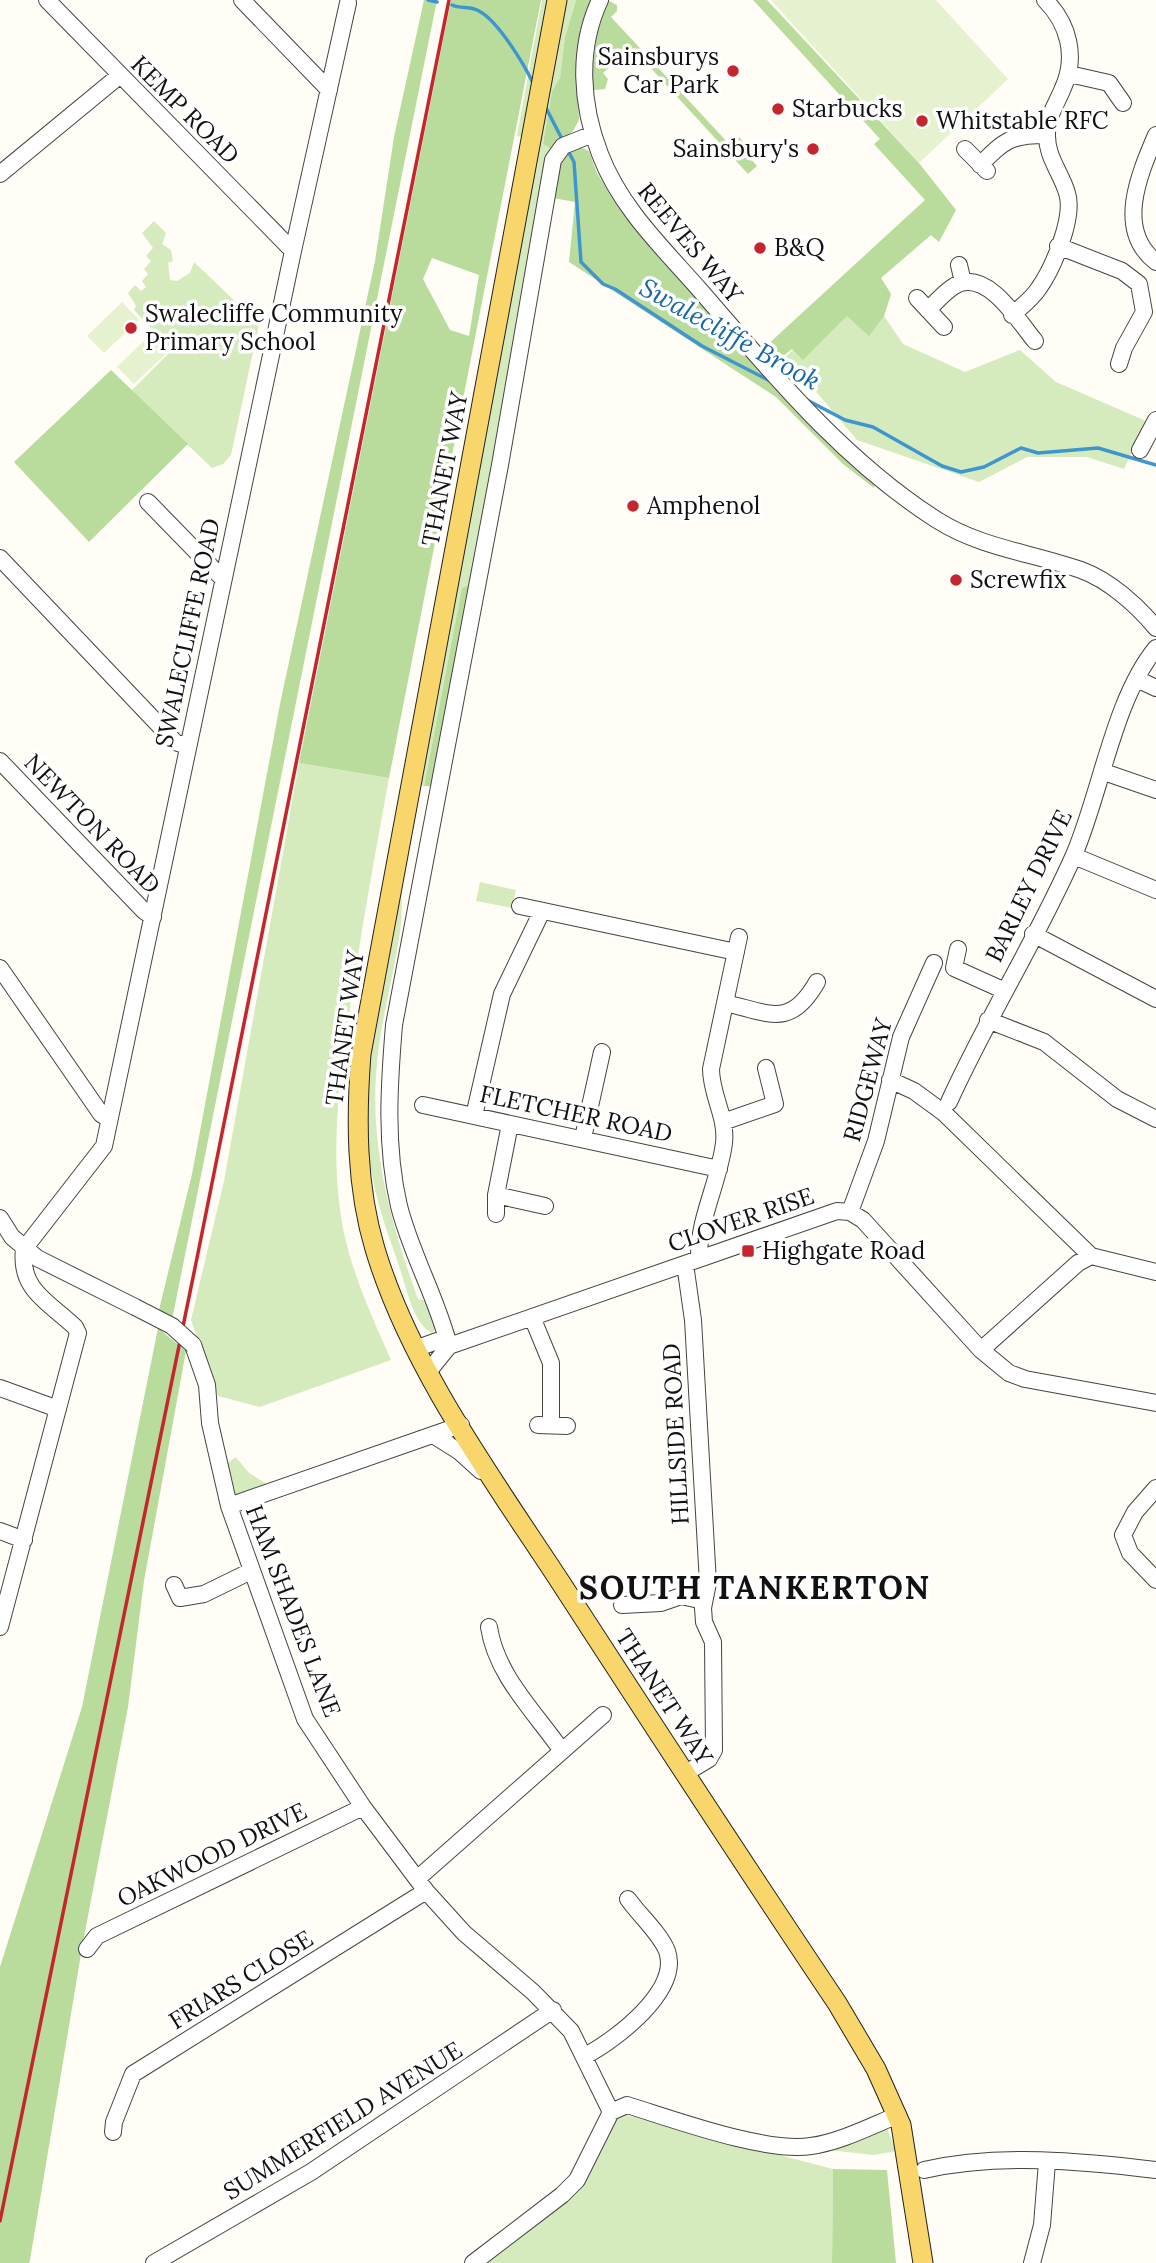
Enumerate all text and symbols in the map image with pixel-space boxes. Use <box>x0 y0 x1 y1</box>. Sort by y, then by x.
place label: Sainsburys Car Park <box>598 41 719 100</box>
street label: KEMP ROAD <box>125 49 246 170</box>
marker: Sainsburys Car Park <box>725 63 741 79</box>
place label: Starbucks <box>792 93 903 124</box>
marker: Starbucks <box>770 101 786 117</box>
place label: Whitstable RFC <box>936 105 1109 136</box>
marker: Whitstable RFC <box>914 113 930 129</box>
place label: Sainsbury's <box>673 133 799 164</box>
marker: Sainsbury's <box>805 141 821 157</box>
street label: REEVES WAY <box>631 176 750 310</box>
place label: B&Q <box>774 232 825 263</box>
marker: B&Q <box>752 240 768 256</box>
water label: Swalecliffe Brook <box>634 270 826 397</box>
place label: Swalecliffe Community Primary School <box>145 298 403 357</box>
marker: Swalecliffe Community Primary School <box>123 320 139 336</box>
street label: THANET WAY <box>414 388 475 549</box>
place label: Amphenol <box>646 490 760 521</box>
marker: Amphenol <box>625 498 641 514</box>
street label: SWALECLIFFE ROAD <box>148 516 227 750</box>
place label: Screwfix <box>970 564 1067 595</box>
marker: Screwfix <box>948 572 964 588</box>
street label: NEWTON ROAD <box>18 747 167 900</box>
street label: BARLEY DRIVE <box>978 804 1079 967</box>
street label: THANET WAY <box>318 948 371 1107</box>
street label: RIDGEWAY <box>836 1014 899 1145</box>
street label: FLETCHER ROAD <box>477 1078 675 1149</box>
street label: CLOVER RISE <box>664 1180 818 1259</box>
place label: Highgate Road <box>762 1235 925 1266</box>
marker: Highgate Road <box>740 1243 756 1259</box>
street label: HILLSIDE ROAD <box>655 1342 696 1526</box>
street label: HAM SHADES LANE <box>239 1500 348 1721</box>
district label: SOUTH TANKERTON <box>579 1567 931 1608</box>
street label: THANET WAY <box>609 1623 720 1771</box>
street label: OAKWOOD DRIVE <box>112 1795 312 1914</box>
street label: FRIARS CLOSE <box>163 1923 319 2036</box>
street label: SUMMERFIELD AVENUE <box>218 2034 468 2207</box>

